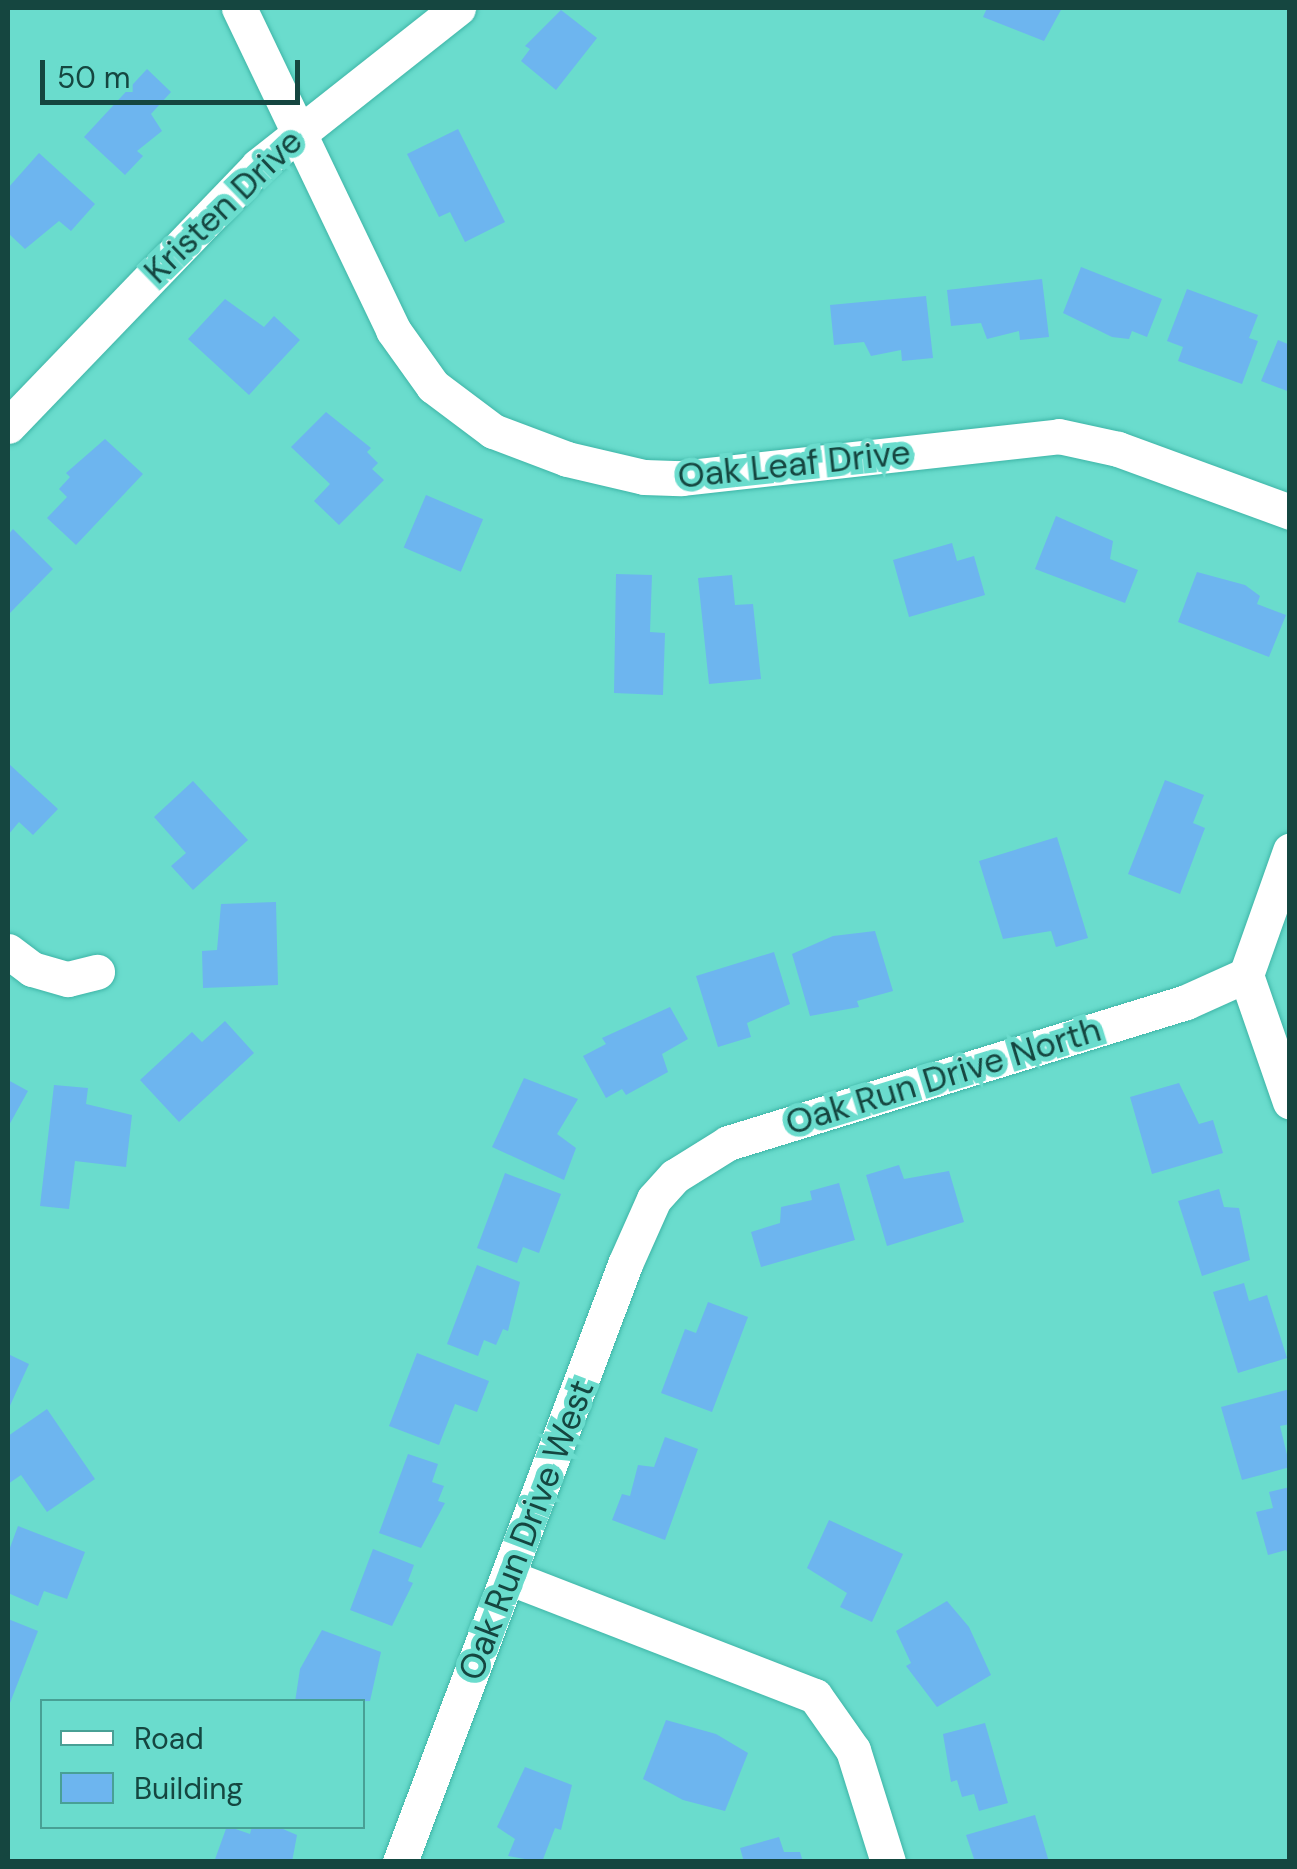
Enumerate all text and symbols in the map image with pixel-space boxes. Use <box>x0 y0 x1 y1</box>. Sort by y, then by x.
scale bar <box>45 40 305 102</box>
text: 50 m <box>57 58 131 97</box>
street label: Kristen Drive <box>135 120 311 292</box>
street label: Oak Leaf Drive <box>676 431 912 497</box>
street label: Oak Run Drive North <box>780 1008 1106 1144</box>
street label: Oak Run Drive West <box>449 1374 603 1686</box>
legend <box>40 1699 365 1829</box>
text: Road <box>134 1719 204 1758</box>
text: Building <box>134 1769 243 1808</box>

